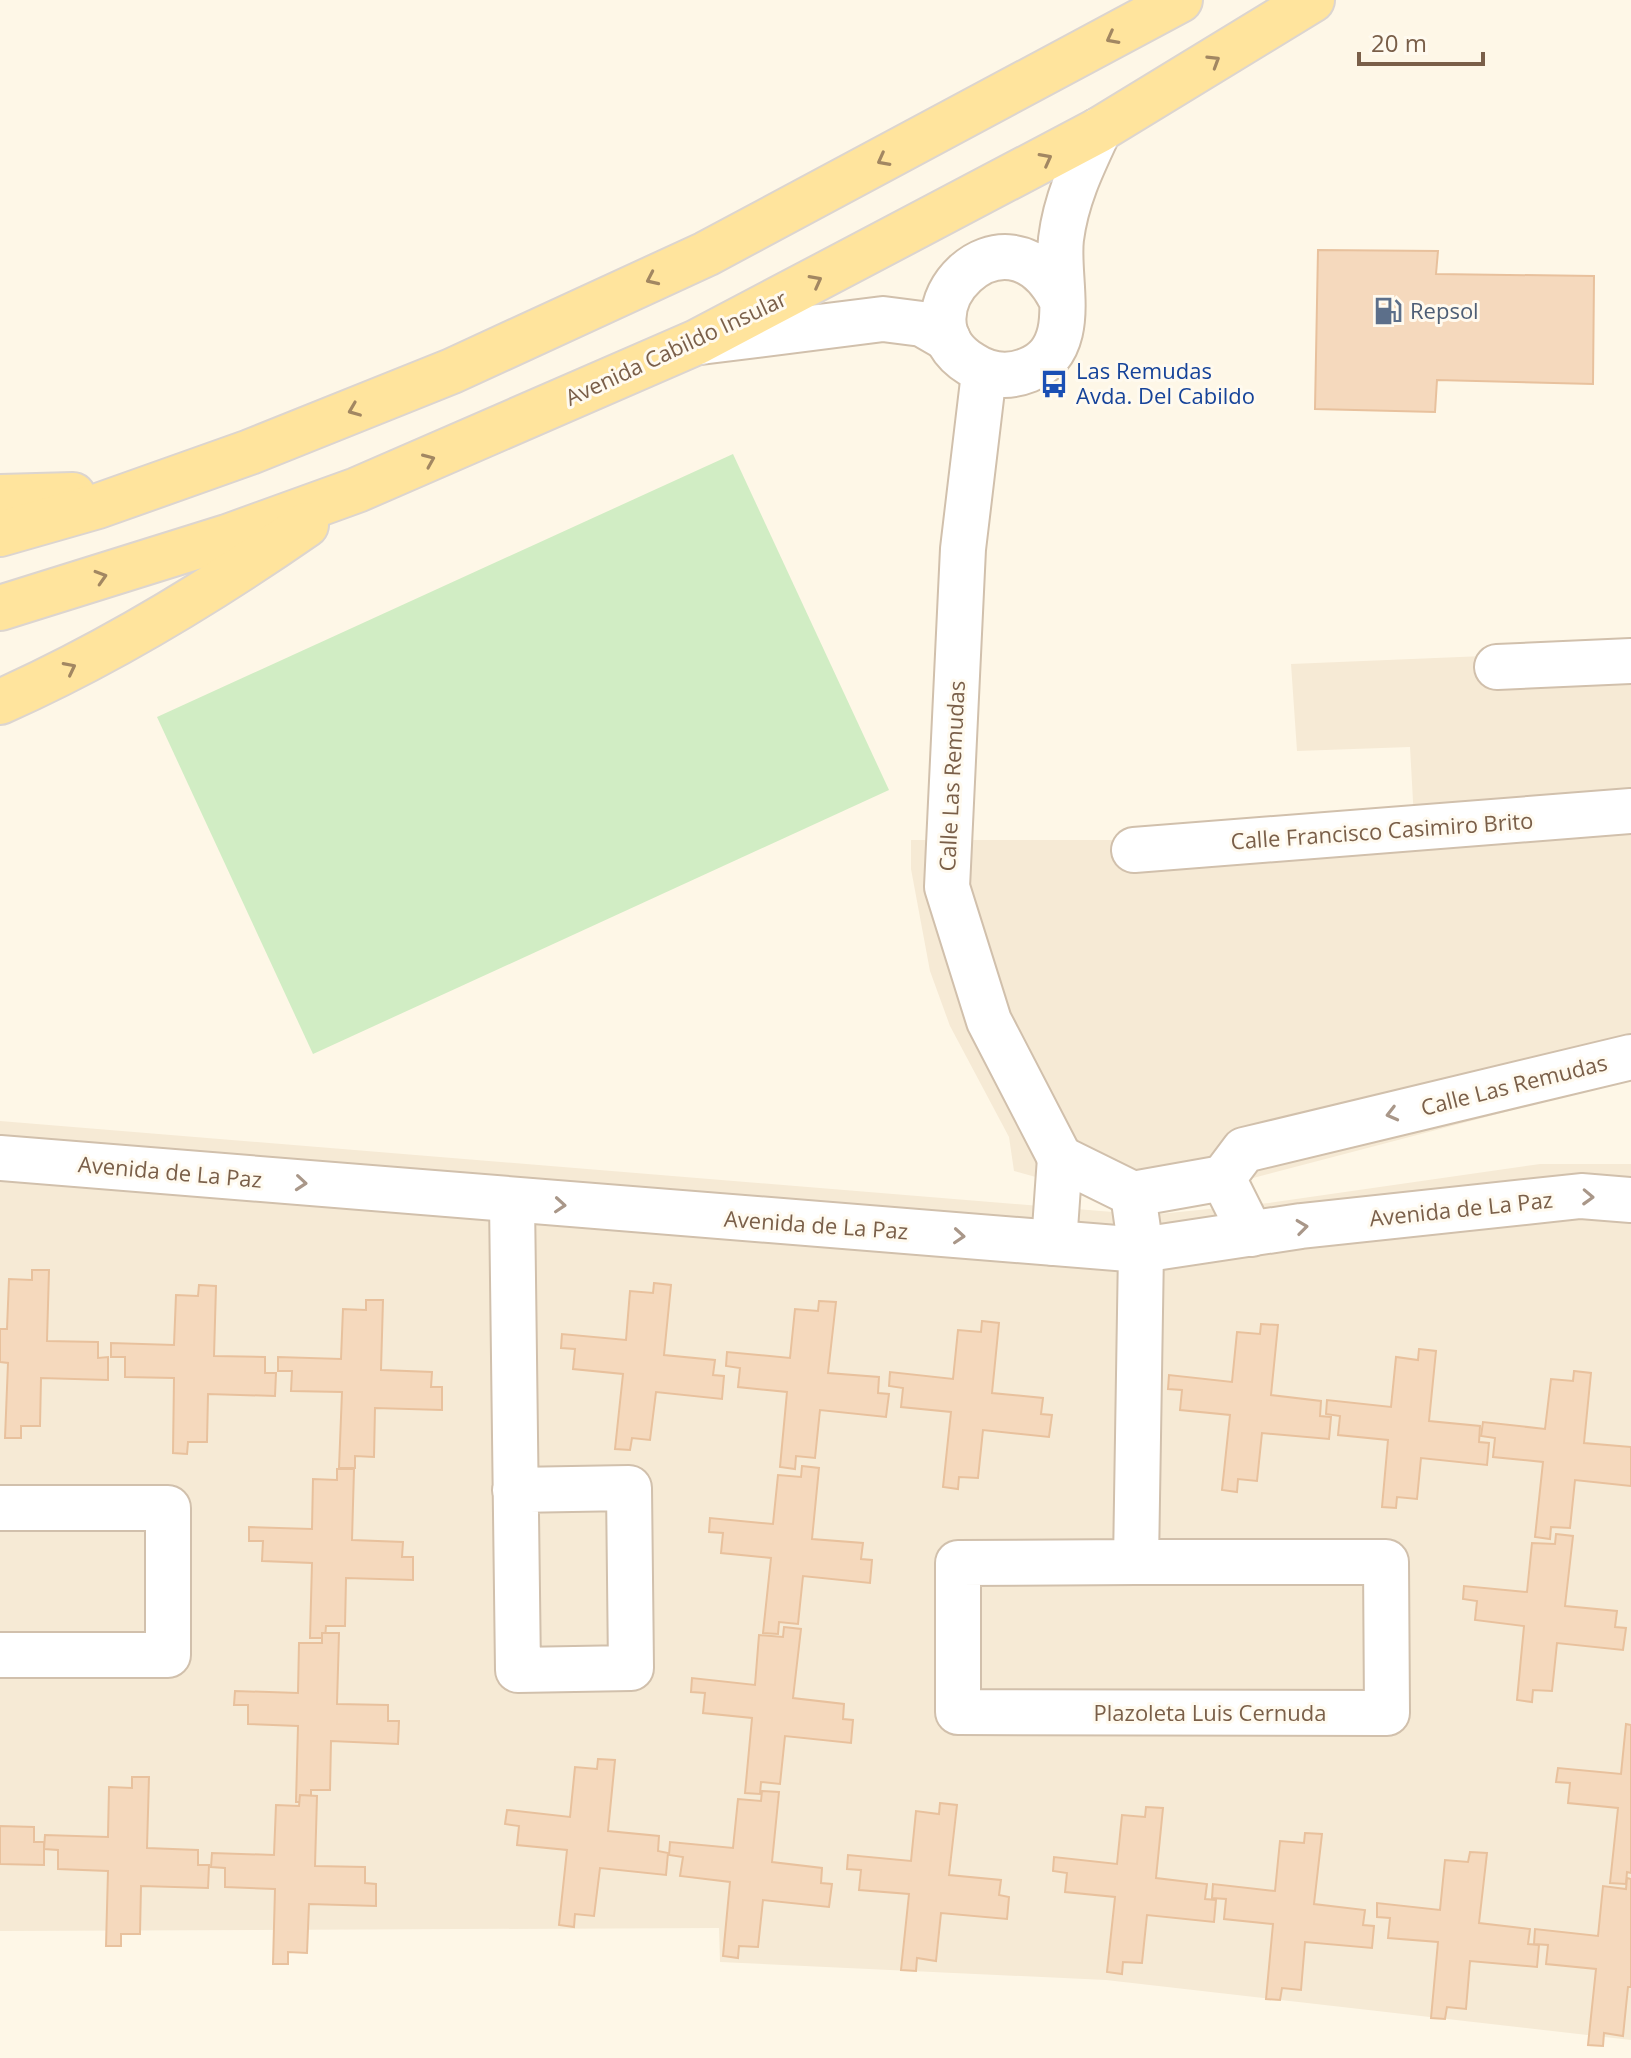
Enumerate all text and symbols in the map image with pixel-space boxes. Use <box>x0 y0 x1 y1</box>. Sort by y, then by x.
scale bar <box>1359 16 1483 66</box>
text: 20 m <box>1371 26 1427 59</box>
one-way arrow <box>1107 28 1121 44</box>
one-way arrow <box>1205 56 1219 71</box>
one-way arrow <box>876 151 891 166</box>
one-way arrow <box>1037 153 1052 168</box>
one-way arrow <box>645 269 660 285</box>
one-way arrow <box>808 276 823 291</box>
street label: Avenida Cabildo Insular <box>560 283 791 412</box>
place label: Repsol <box>1410 295 1479 325</box>
fuel station icon: Repsol <box>1373 296 1403 326</box>
place label: Las Remudas Avda. Del Cabildo <box>1076 355 1255 410</box>
bus stop icon: Las Remudas Avda. Del Cabildo <box>1039 369 1069 399</box>
one-way arrow <box>348 400 362 417</box>
one-way arrow <box>421 454 435 470</box>
one-way arrow <box>94 570 108 586</box>
one-way arrow <box>62 663 77 678</box>
street label: Calle Las Remudas <box>931 680 971 872</box>
street label: Calle Francisco Casimiro Brito <box>1230 804 1534 856</box>
street label: Calle Las Remudas <box>1417 1046 1610 1122</box>
one-way arrow <box>1385 1105 1399 1122</box>
street label: Avenida de La Paz <box>77 1148 263 1194</box>
one-way arrow <box>295 1174 308 1191</box>
street label: Avenida de La Paz <box>1368 1183 1554 1233</box>
one-way arrow <box>1582 1189 1595 1206</box>
one-way arrow <box>554 1196 567 1213</box>
street label: Avenida de La Paz <box>723 1203 909 1245</box>
one-way arrow <box>1296 1218 1309 1235</box>
one-way arrow <box>953 1227 966 1244</box>
street label: Plazoleta Luis Cernuda <box>1094 1697 1326 1727</box>

